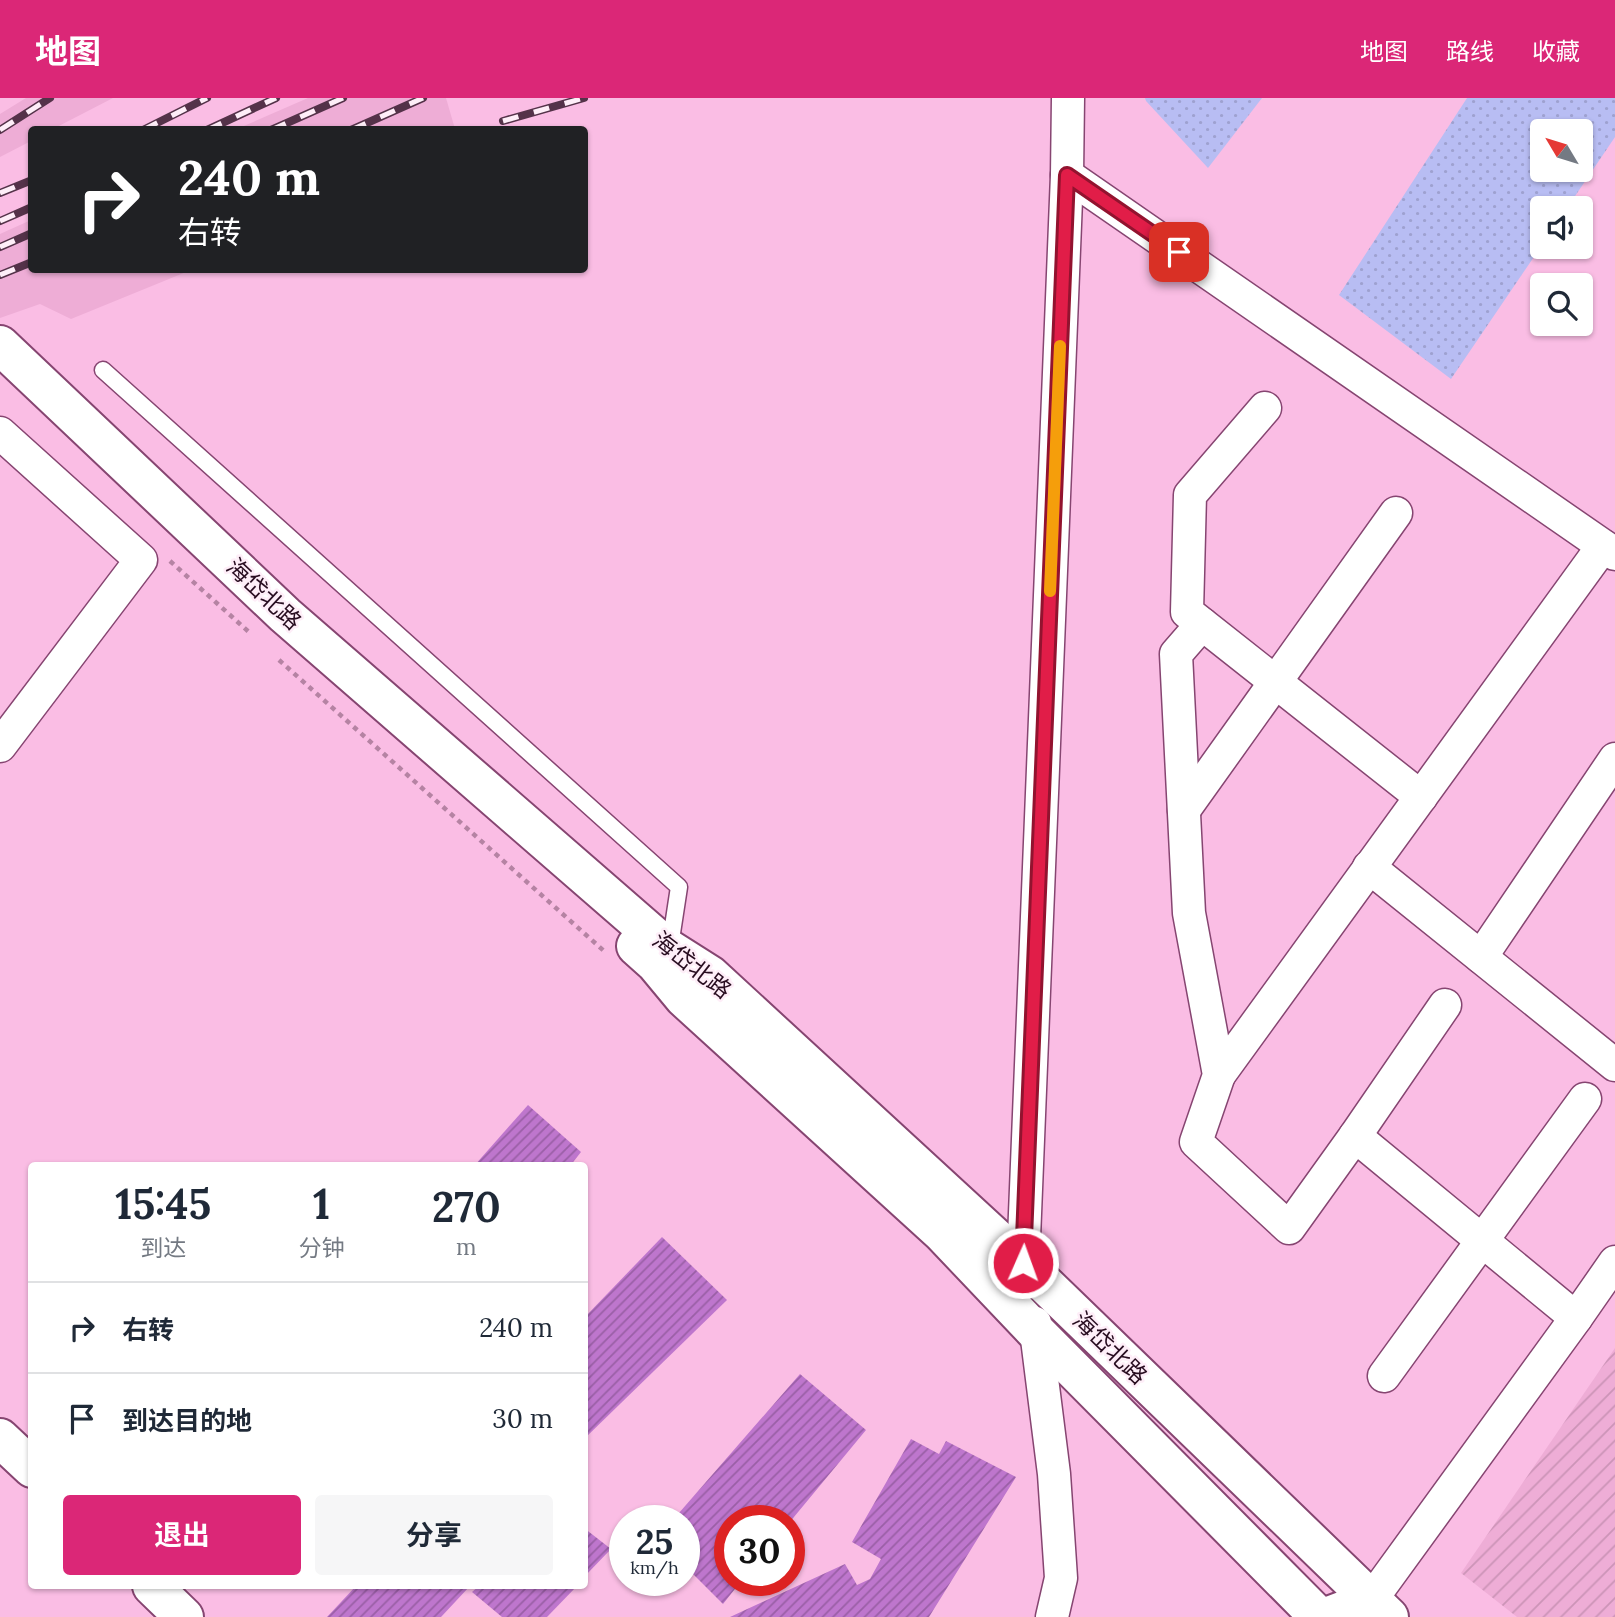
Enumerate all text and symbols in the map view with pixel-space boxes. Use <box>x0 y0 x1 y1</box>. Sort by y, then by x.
text: 地图 <box>35 30 101 72</box>
text: 地图 <box>1360 36 1408 67</box>
text: 路线 <box>1446 36 1494 67</box>
text: 收藏 <box>1532 36 1580 67</box>
north arrow <box>1530 119 1592 182</box>
map controls <box>1530 119 1593 336</box>
text: 240 m <box>178 146 320 208</box>
icon: right <box>63 154 154 245</box>
button: sound <box>1530 196 1593 259</box>
text: 右转 <box>178 212 242 253</box>
pin <box>1149 222 1209 282</box>
icon: arrive <box>1160 233 1198 271</box>
button: search <box>1530 273 1593 336</box>
street label: 海岱北路 <box>221 552 308 636</box>
street label: 海岱北路 <box>647 925 737 1004</box>
text: 15:45 <box>115 1177 211 1231</box>
text: 1 <box>313 1177 330 1231</box>
text: 270 <box>432 1180 501 1234</box>
position arrow <box>986 1226 1060 1300</box>
text: m <box>456 1232 477 1261</box>
text: 到达 <box>140 1233 186 1262</box>
text: 分钟 <box>299 1233 345 1262</box>
street label: 海岱北路 <box>1067 1305 1154 1390</box>
icon: right <box>63 1309 101 1347</box>
text: 240 m <box>479 1311 553 1344</box>
text: 右转 <box>122 1313 174 1346</box>
icon: arrive <box>63 1400 101 1438</box>
text: 30 m <box>492 1402 553 1435</box>
text: 到达目的地 <box>122 1404 252 1437</box>
button: 退出 <box>63 1495 301 1575</box>
button: 分享 <box>315 1495 553 1575</box>
speed limit sign: 30 <box>714 1505 805 1596</box>
text: 25 <box>636 1519 673 1564</box>
text: km/h <box>630 1556 679 1579</box>

